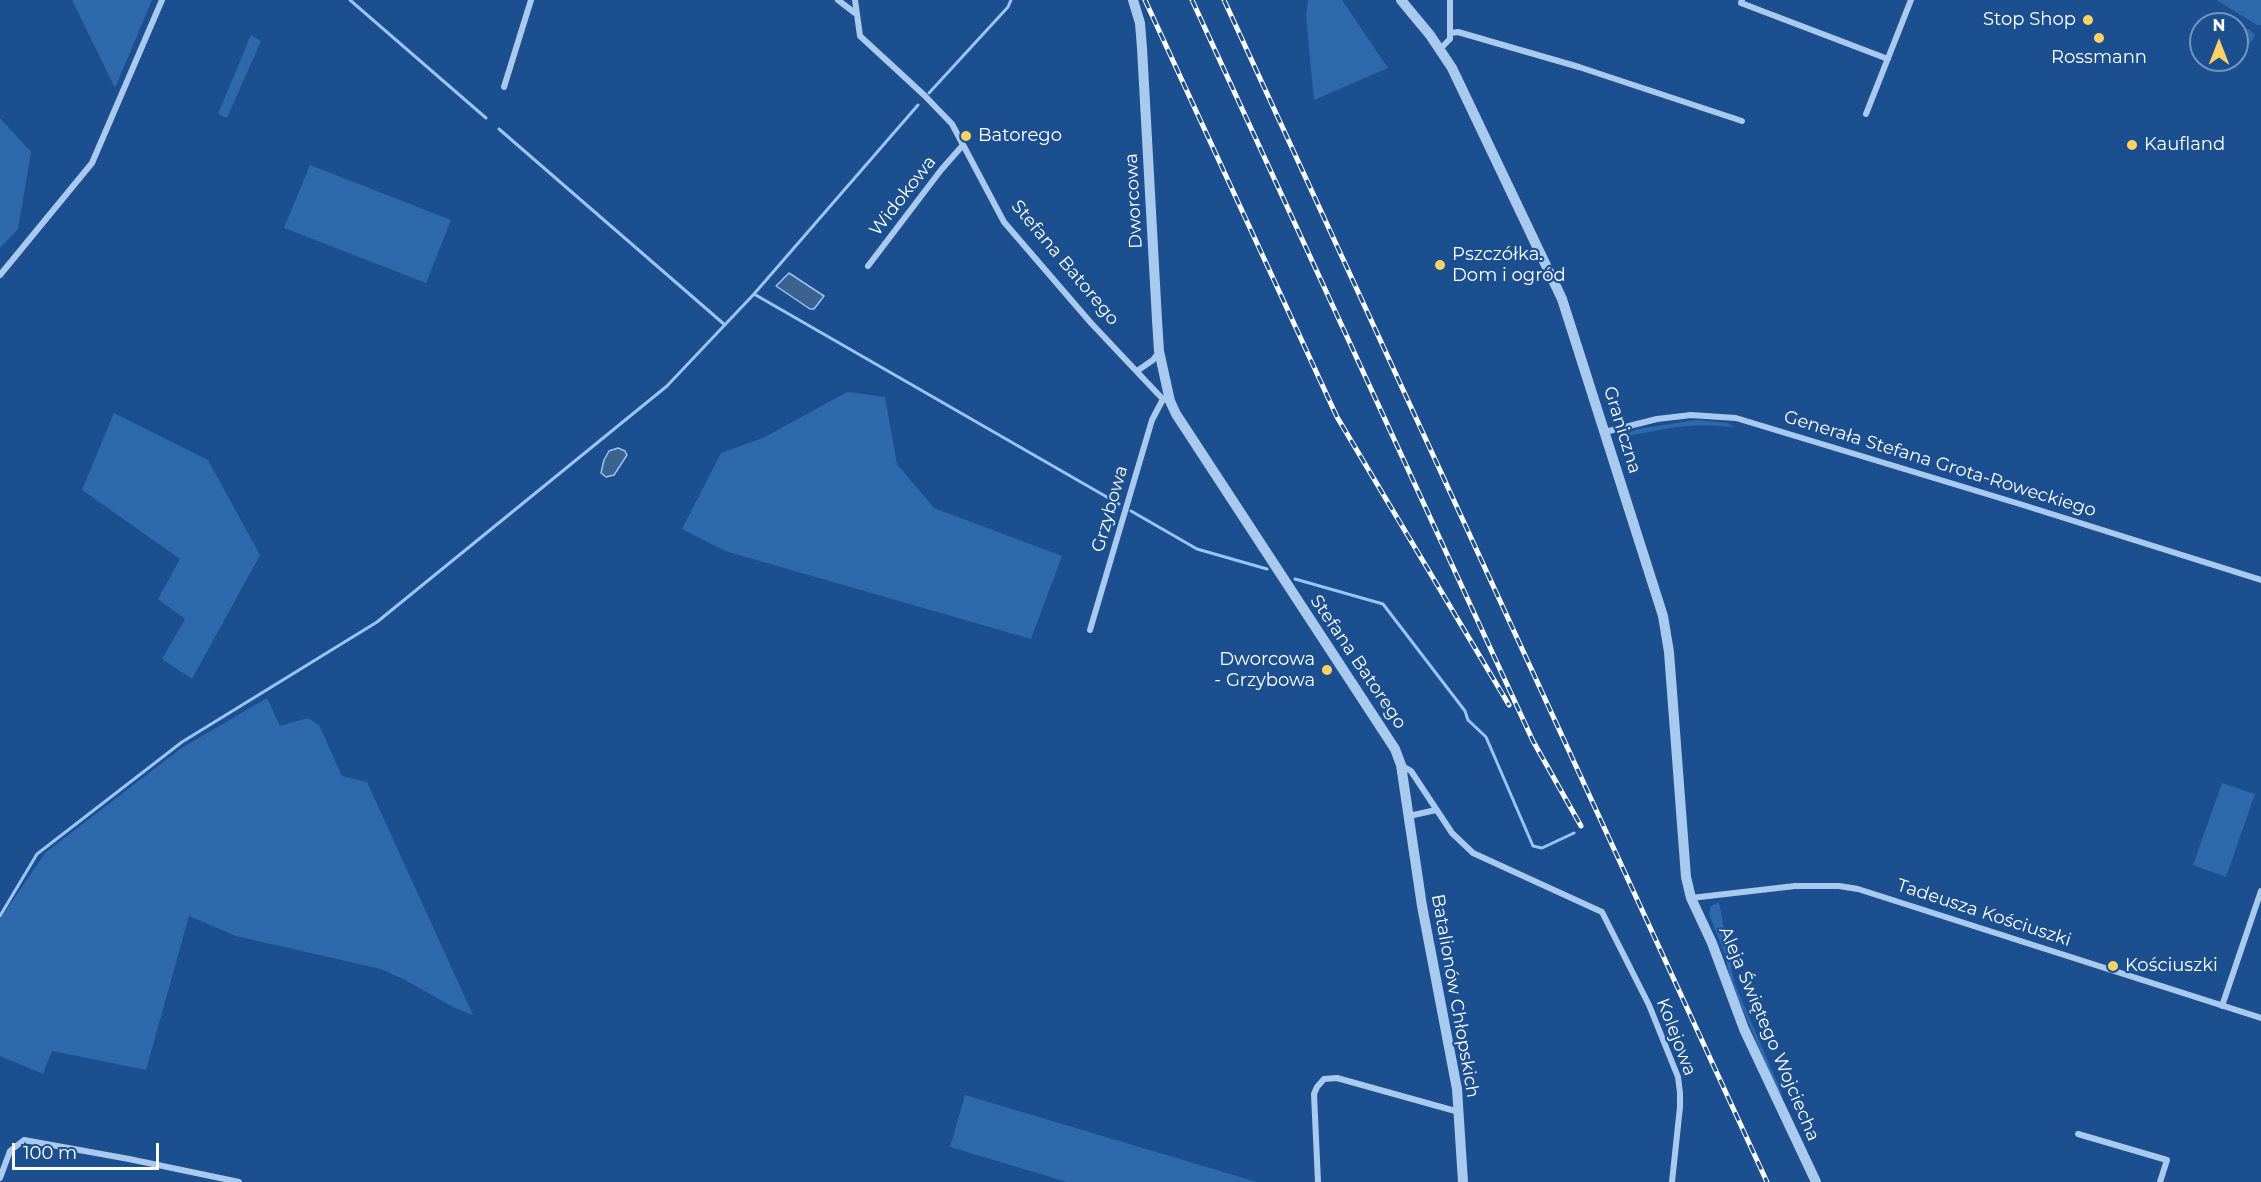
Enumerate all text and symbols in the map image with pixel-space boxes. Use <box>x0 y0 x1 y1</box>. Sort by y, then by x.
place label: Stop Shop <box>1983 9 2076 31</box>
north arrow <box>2189 12 2249 72</box>
marker: Stop Shop <box>2081 13 2095 27</box>
text: N <box>2213 16 2225 35</box>
marker: Rossmann <box>2092 31 2106 45</box>
place label: Rossmann <box>2051 47 2147 69</box>
place label: Batorego <box>978 125 1062 147</box>
marker: Batorego <box>959 129 973 143</box>
place label: Kaufland <box>2144 134 2225 156</box>
marker: Kaufland <box>2125 138 2139 152</box>
street label: Widokowa <box>865 152 941 240</box>
street label: Dworcowa <box>1121 153 1147 249</box>
street label: Stefana Batorego <box>1006 196 1124 330</box>
place label: Pszczółka. Dom i ogród <box>1452 244 1566 286</box>
marker: Pszczółka. Dom i ogród <box>1433 258 1447 272</box>
street label: Graniczna <box>1599 384 1645 476</box>
street label: Generała Stefana Grota-Roweckiego <box>1781 406 2099 522</box>
street label: Grzybowa <box>1087 463 1133 555</box>
street label: Stefana Batorego <box>1305 591 1411 733</box>
place label: Dworcowa - Grzybowa <box>1214 649 1315 692</box>
marker: Dworcowa - Grzybowa <box>1320 663 1334 677</box>
street label: Tadeusza Kościuszki <box>1894 875 2074 951</box>
street label: Batalionów Chłopskich <box>1426 892 1484 1100</box>
street label: Aleja Świętego Wojciecha <box>1714 923 1824 1145</box>
place label: Kościuszki <box>2125 955 2218 977</box>
marker: Kościuszki <box>2106 959 2120 973</box>
street label: Kolejowa <box>1651 995 1701 1079</box>
scale bar <box>15 1131 162 1169</box>
text: 100 m <box>23 1142 77 1164</box>

